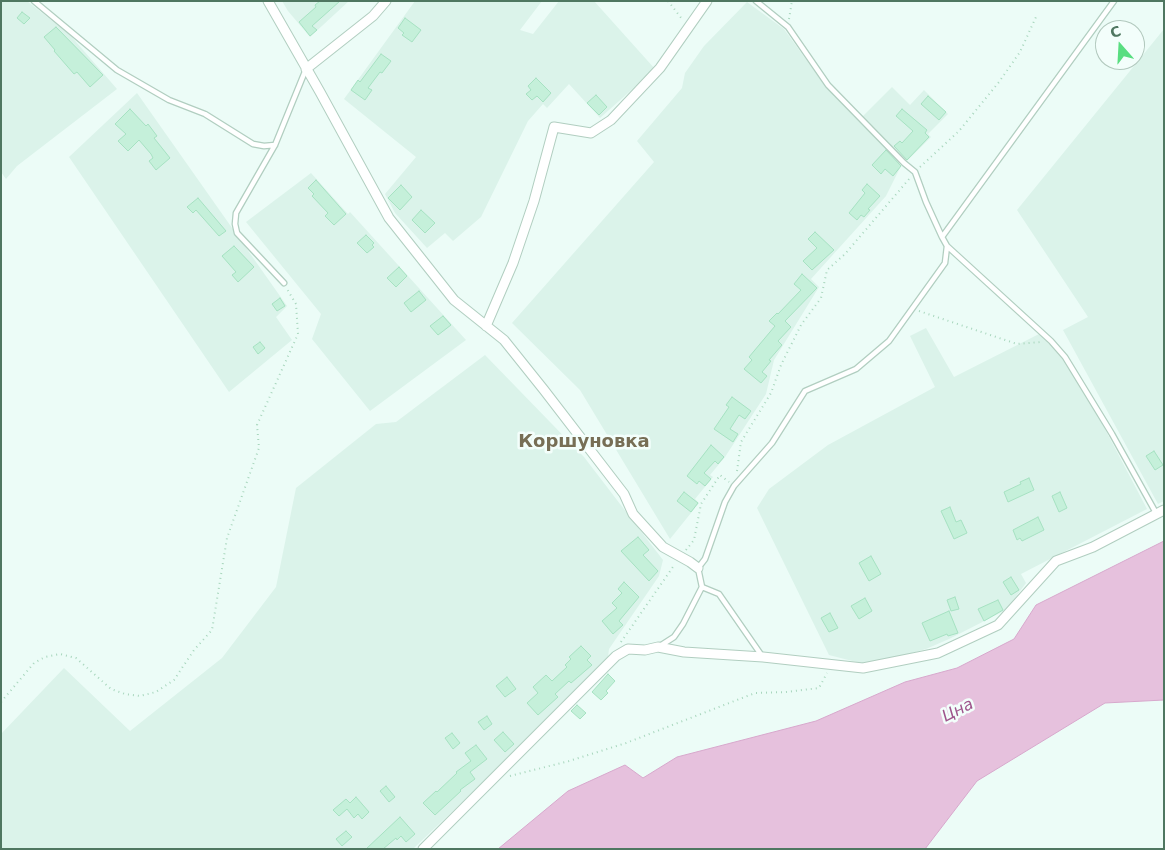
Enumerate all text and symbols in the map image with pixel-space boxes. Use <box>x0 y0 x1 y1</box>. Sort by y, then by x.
north arrow <box>1095 20 1145 70</box>
text: С <box>1108 23 1123 41</box>
district label: Коршуновка <box>518 431 650 453</box>
water label: Цна <box>939 695 977 727</box>

